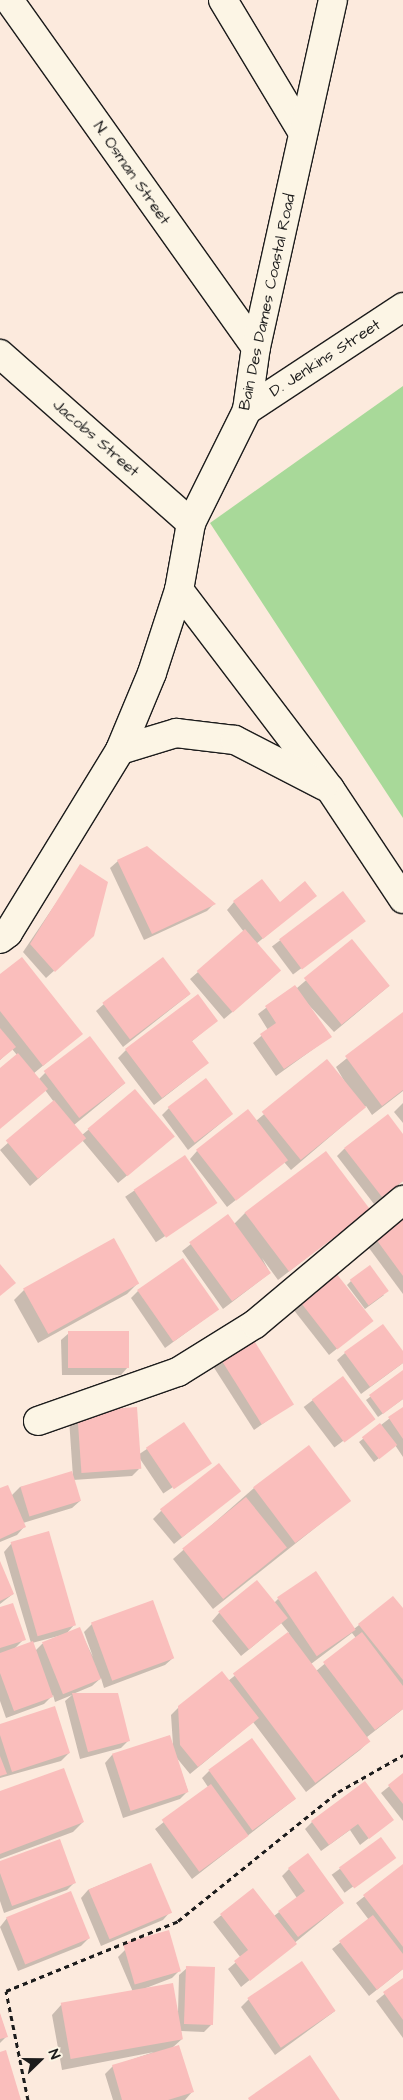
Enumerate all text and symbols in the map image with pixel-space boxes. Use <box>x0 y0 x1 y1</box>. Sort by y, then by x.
street label: N. Osman Street <box>89 118 175 228</box>
street label: Bain Des Dames Coastal Road <box>235 192 299 412</box>
street label: D. Jenkins Street <box>266 315 384 401</box>
street label: Jacobs Street <box>49 395 143 481</box>
north arrow <box>15 2035 65 2085</box>
text: N <box>43 2047 65 2062</box>

